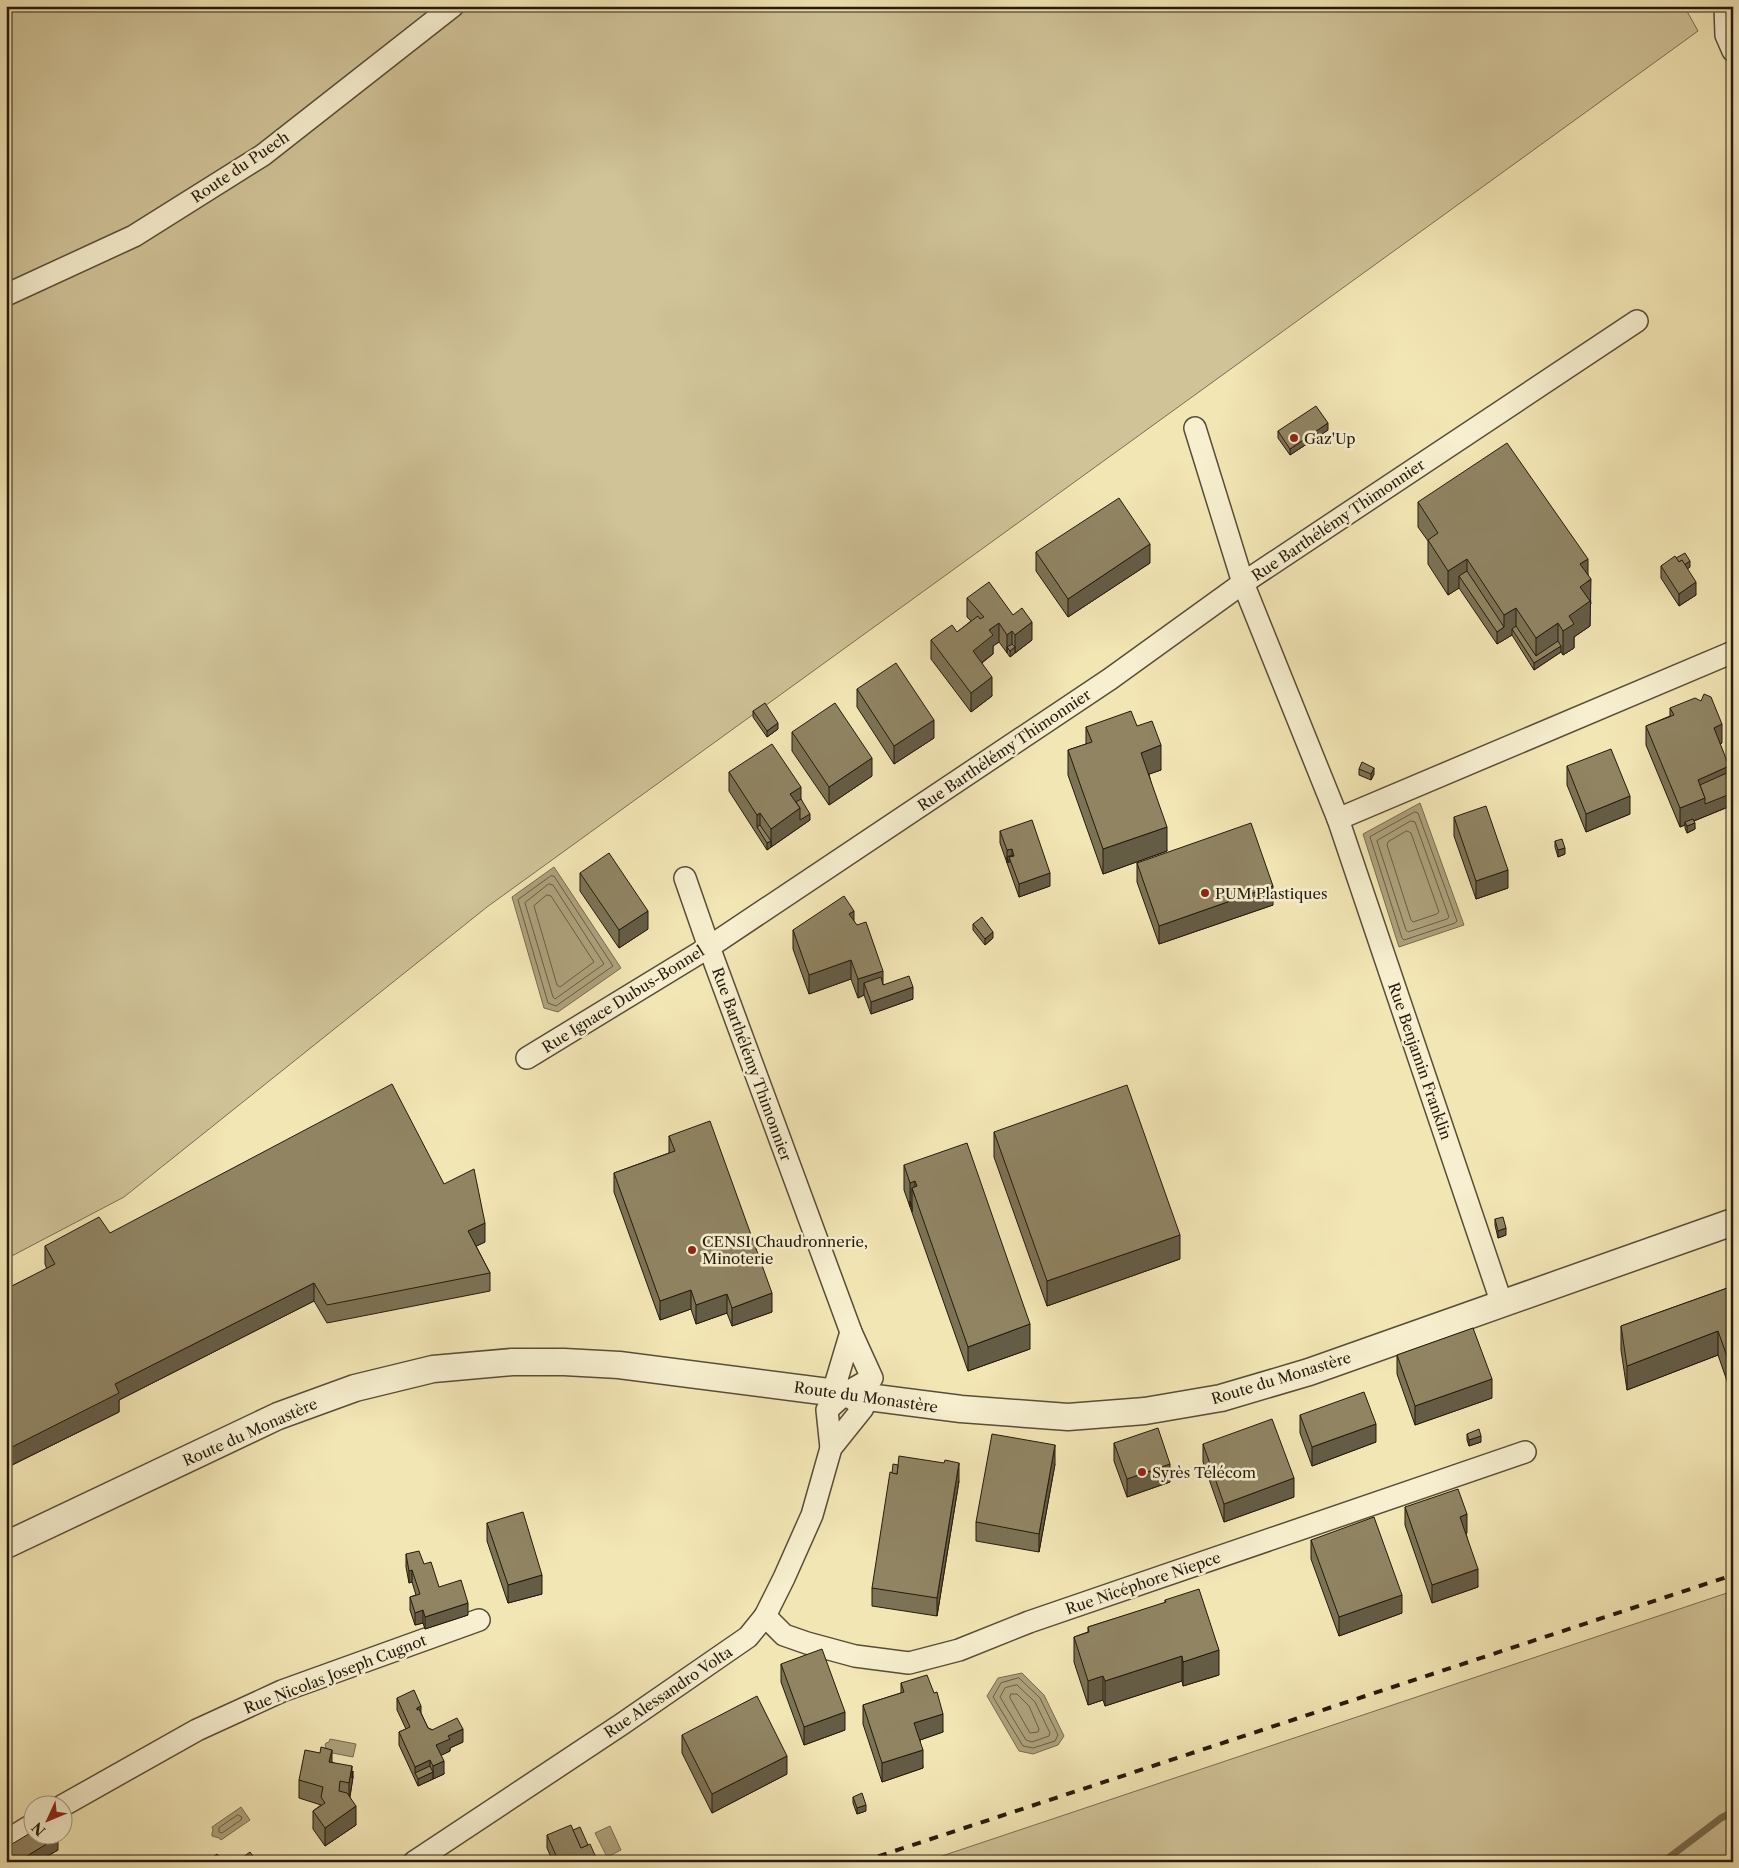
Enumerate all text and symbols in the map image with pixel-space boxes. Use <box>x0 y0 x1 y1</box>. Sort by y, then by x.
street label: Route du Puech <box>187 127 293 207</box>
place label: Gaz'Up <box>1304 429 1355 448</box>
marker: Gaz'Up <box>1288 432 1300 444</box>
street label: Rue Barthélémy Thimonnier <box>1248 454 1429 585</box>
street label: Rue Barthélémy Thimonnier <box>914 684 1095 815</box>
place label: PUM Plastiques <box>1215 884 1327 903</box>
marker: PUM Plastiques <box>1199 887 1211 899</box>
street label: Rue Ignace Dubus-Bonnel <box>538 941 708 1057</box>
street label: Rue Barthélémy Thimonnier <box>708 965 796 1164</box>
street label: Rue Benjamin Franklin <box>1384 980 1456 1143</box>
place label: CENSI Chaudronnerie, Minoterie <box>702 1232 868 1268</box>
marker: CENSI Chaudronnerie, Minoterie <box>686 1244 698 1256</box>
street label: Route du Monastère <box>1209 1348 1353 1408</box>
street label: Route du Monastère <box>793 1377 939 1417</box>
street label: Route du Monastère <box>180 1394 320 1470</box>
place label: Syrès Télécom <box>1152 1463 1256 1482</box>
marker: Syrès Télécom <box>1136 1466 1148 1478</box>
street label: Rue Nicéphore Niepce <box>1063 1548 1223 1618</box>
street label: Rue Nicolas Joseph Cugnot <box>241 1630 430 1718</box>
street label: Rue Alessandro Volta <box>600 1642 736 1742</box>
north arrow <box>22 1796 72 1846</box>
text: N <box>28 1818 49 1840</box>

